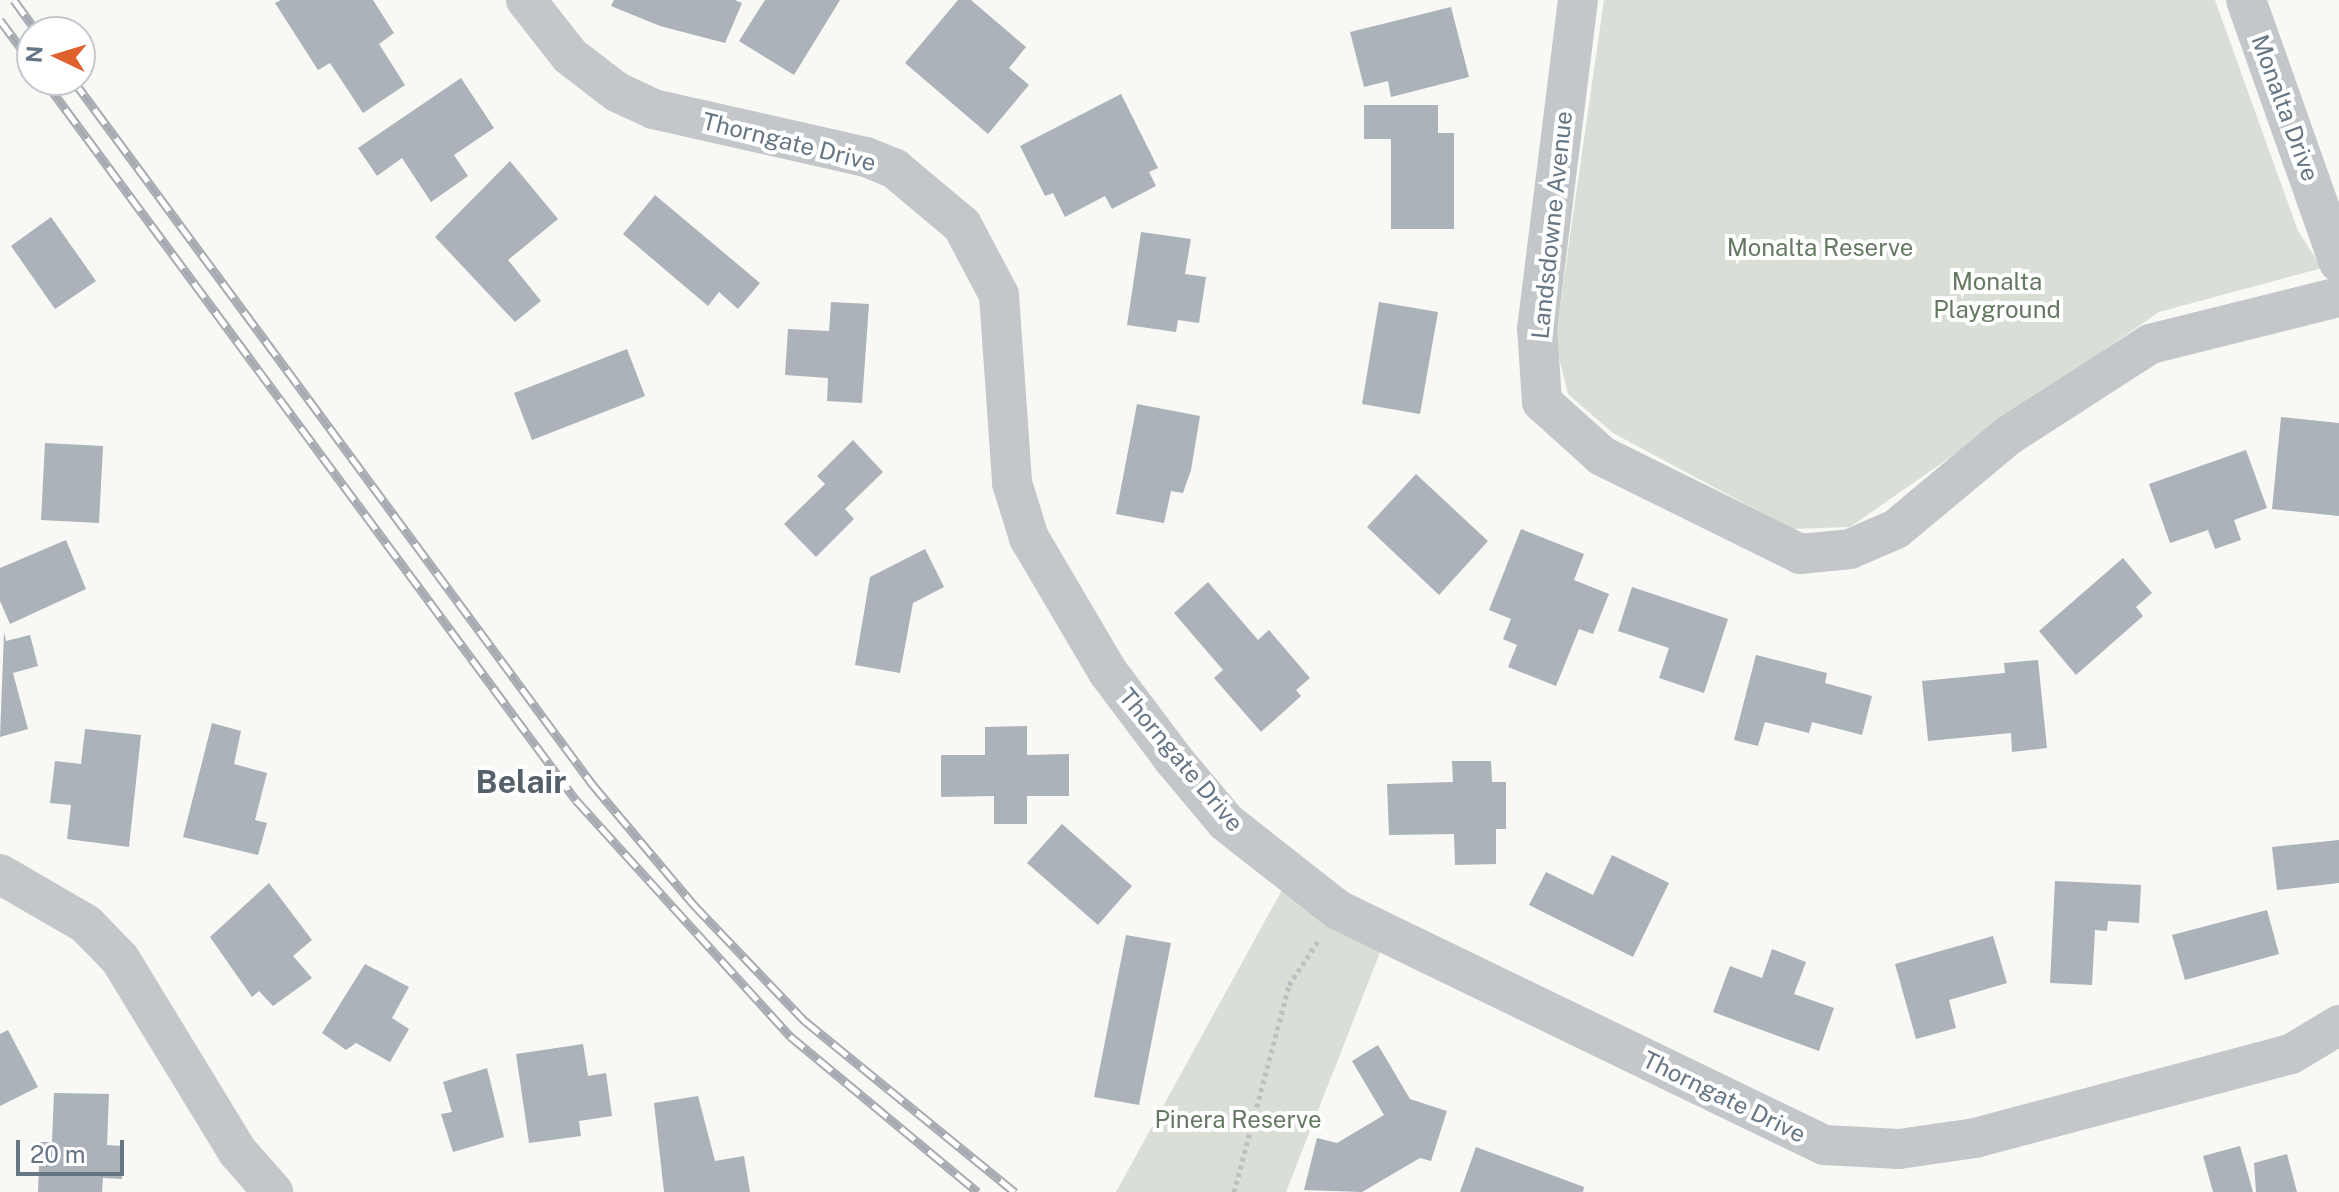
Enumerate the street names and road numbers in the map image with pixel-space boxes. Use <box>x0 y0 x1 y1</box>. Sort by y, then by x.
street label: Monalta Drive <box>2245 31 2325 185</box>
street label: Thorngate Drive <box>699 106 879 178</box>
street label: Landsdowne Avenue <box>1526 110 1578 340</box>
street label: Thorngate Drive <box>1113 683 1249 837</box>
street label: Thorngate Drive <box>1638 1045 1810 1149</box>

